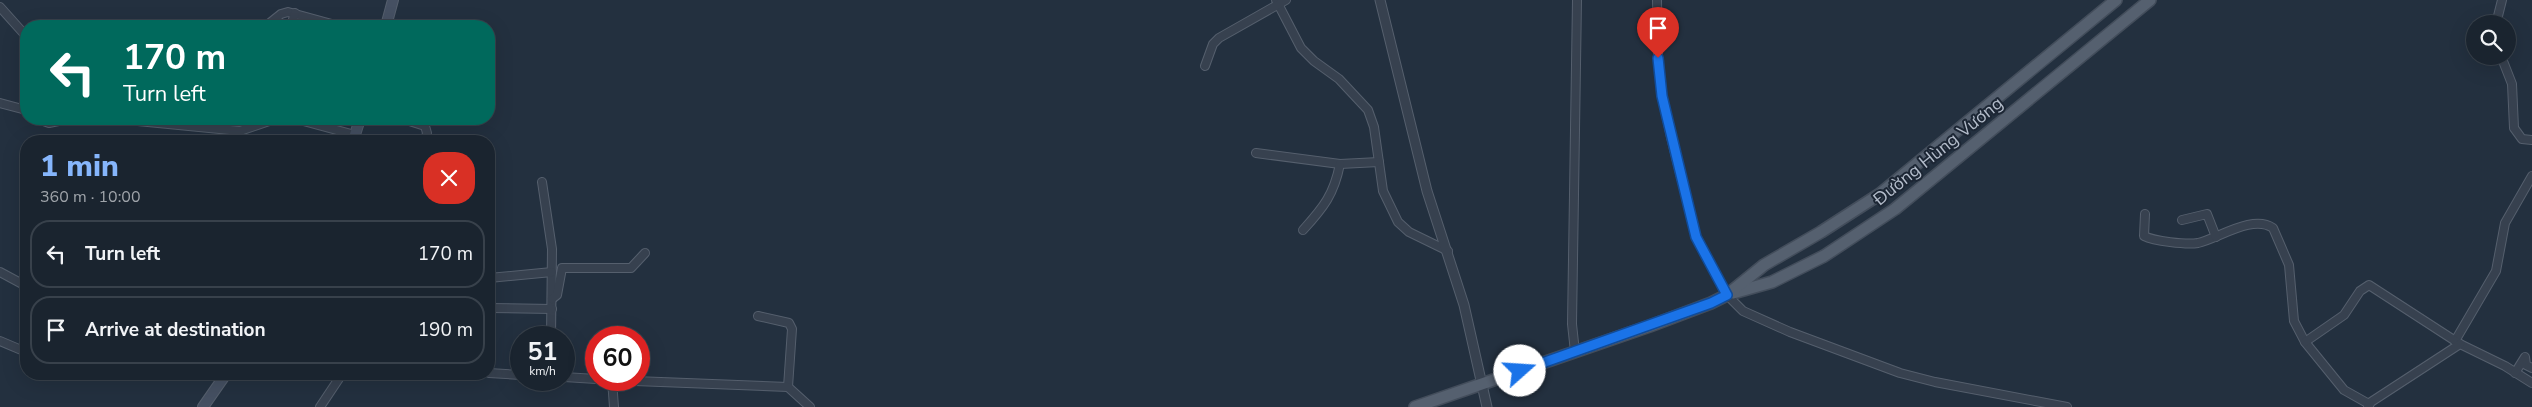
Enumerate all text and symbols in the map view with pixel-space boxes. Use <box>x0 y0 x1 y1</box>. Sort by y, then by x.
pin <box>1637 7 1679 58</box>
icon: arrive <box>1644 14 1672 42</box>
map controls <box>2466 15 2516 65</box>
button: search <box>2466 15 2516 65</box>
text: 170 m <box>123 34 226 81</box>
icon: left <box>40 40 105 105</box>
text: Turn left <box>123 79 206 109</box>
street label: Đường Hùng Vương <box>1867 91 2008 211</box>
text: 1 min <box>40 146 119 187</box>
button: close <box>423 152 475 204</box>
text: 360 m · 10:00 <box>40 186 141 208</box>
icon: left <box>42 240 70 268</box>
text: Turn left <box>85 241 160 267</box>
text: 170 m <box>418 241 473 267</box>
icon: arrive <box>42 316 70 344</box>
text: Arrive at destination <box>85 317 266 343</box>
text: 190 m <box>418 317 473 343</box>
speed limit sign: 60 <box>585 326 650 391</box>
text: 51 <box>527 335 558 369</box>
position arrow <box>1493 344 1545 396</box>
text: km/h <box>529 363 556 379</box>

